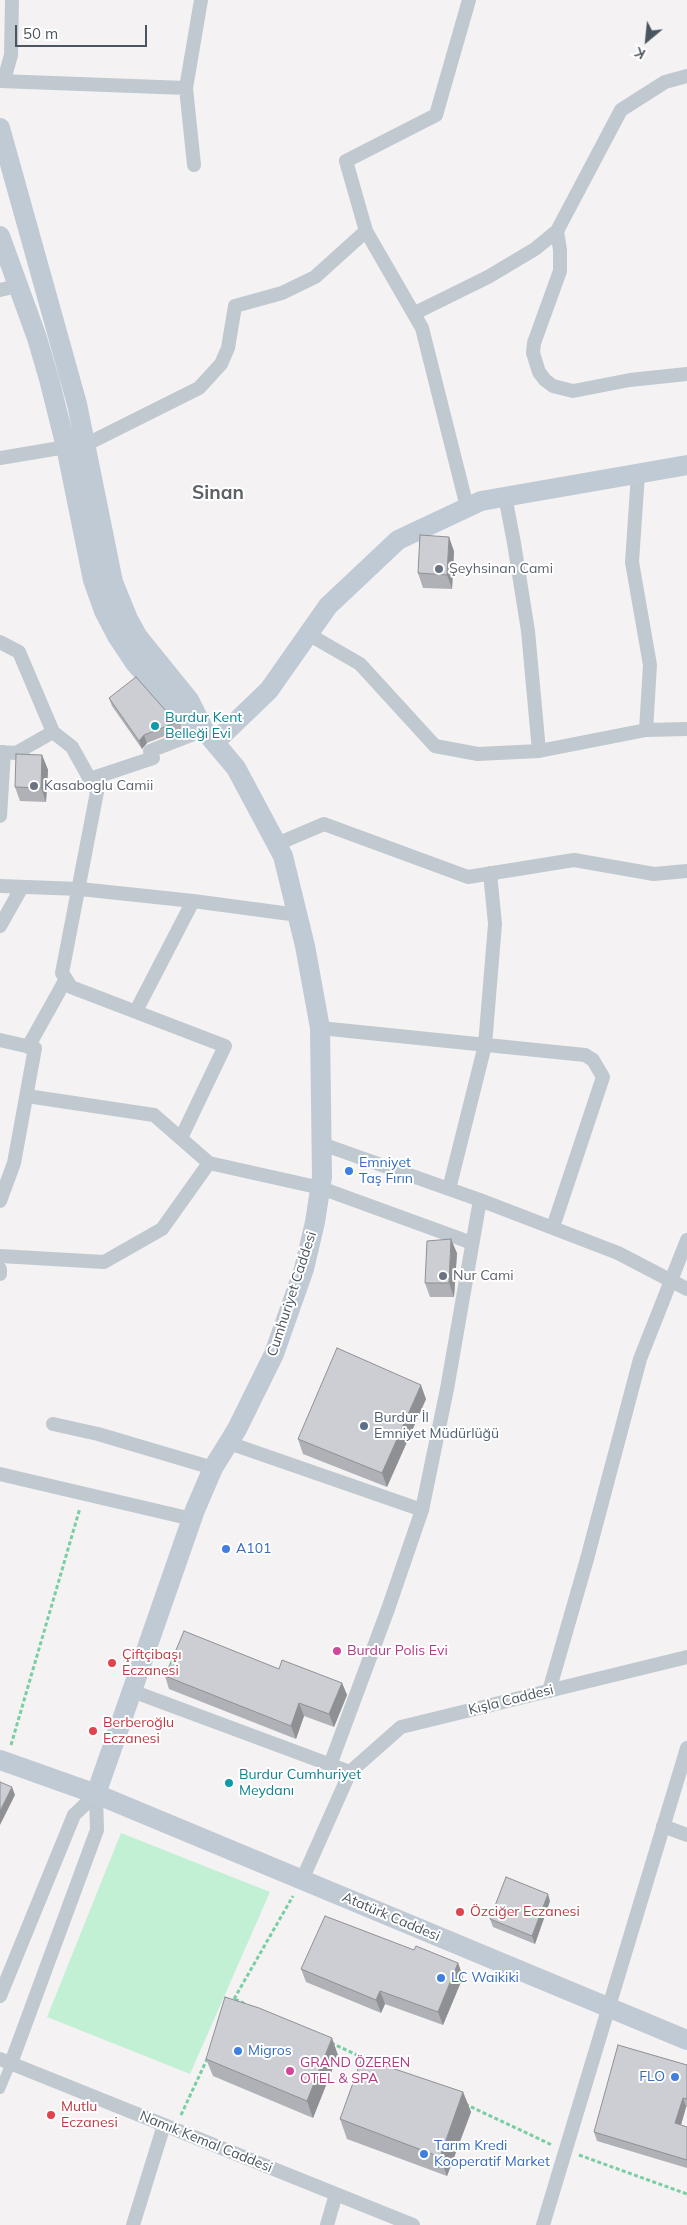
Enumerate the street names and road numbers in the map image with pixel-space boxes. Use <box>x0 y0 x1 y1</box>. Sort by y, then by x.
street label: Cumhuriyet Caddesi <box>264 1229 320 1359</box>
street label: Kışla Caddesi <box>467 1681 555 1719</box>
street label: Atatürk Caddesi <box>339 1889 443 1945</box>
street label: Namık Kemal Caddesi <box>137 2108 275 2176</box>

